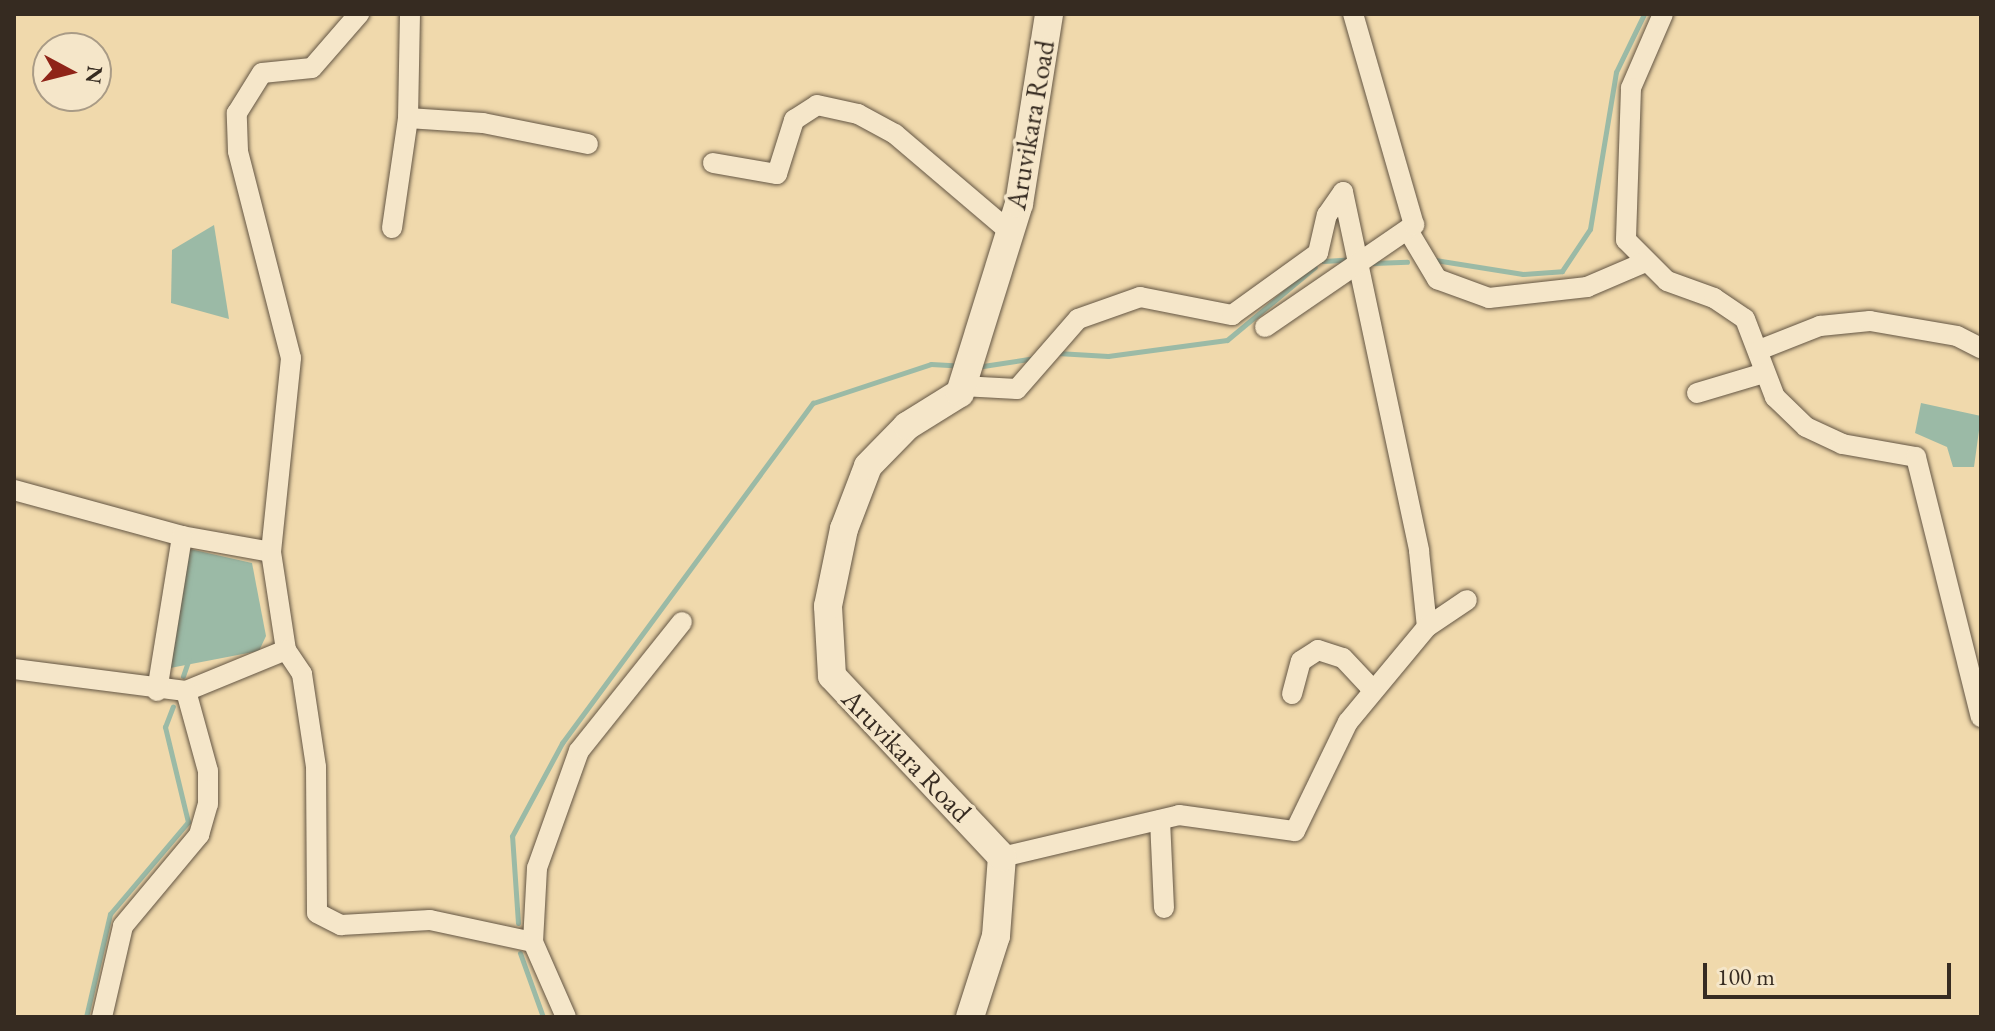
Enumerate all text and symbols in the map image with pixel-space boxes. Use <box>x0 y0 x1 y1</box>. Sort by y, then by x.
north arrow <box>32 32 112 112</box>
street label: Aruvikara Road <box>999 38 1061 212</box>
text: N <box>79 64 110 85</box>
street label: Aruvikara Road <box>835 682 979 828</box>
scale bar <box>1707 947 1955 997</box>
text: 100 m <box>1717 961 1775 992</box>

